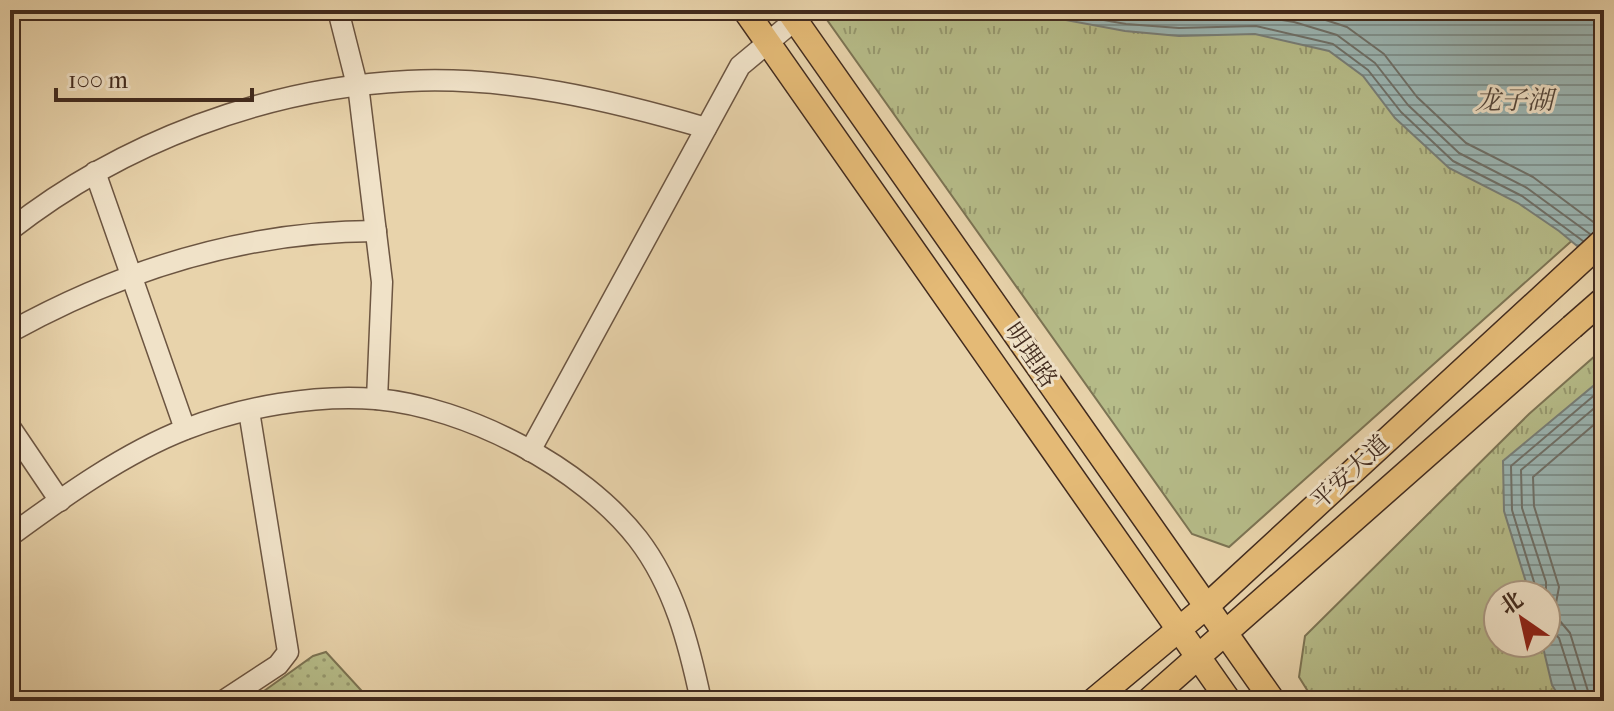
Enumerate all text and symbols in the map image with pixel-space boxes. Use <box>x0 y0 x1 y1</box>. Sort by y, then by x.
scale bar <box>56 52 252 102</box>
text: 100 m <box>68 66 128 94</box>
water label: 龙子湖 <box>1475 85 1557 116</box>
street label: 明理路 <box>999 317 1063 393</box>
street label: 平安大道 <box>1305 429 1395 515</box>
north arrow <box>1482 579 1562 659</box>
text: 北 <box>1495 586 1528 620</box>

